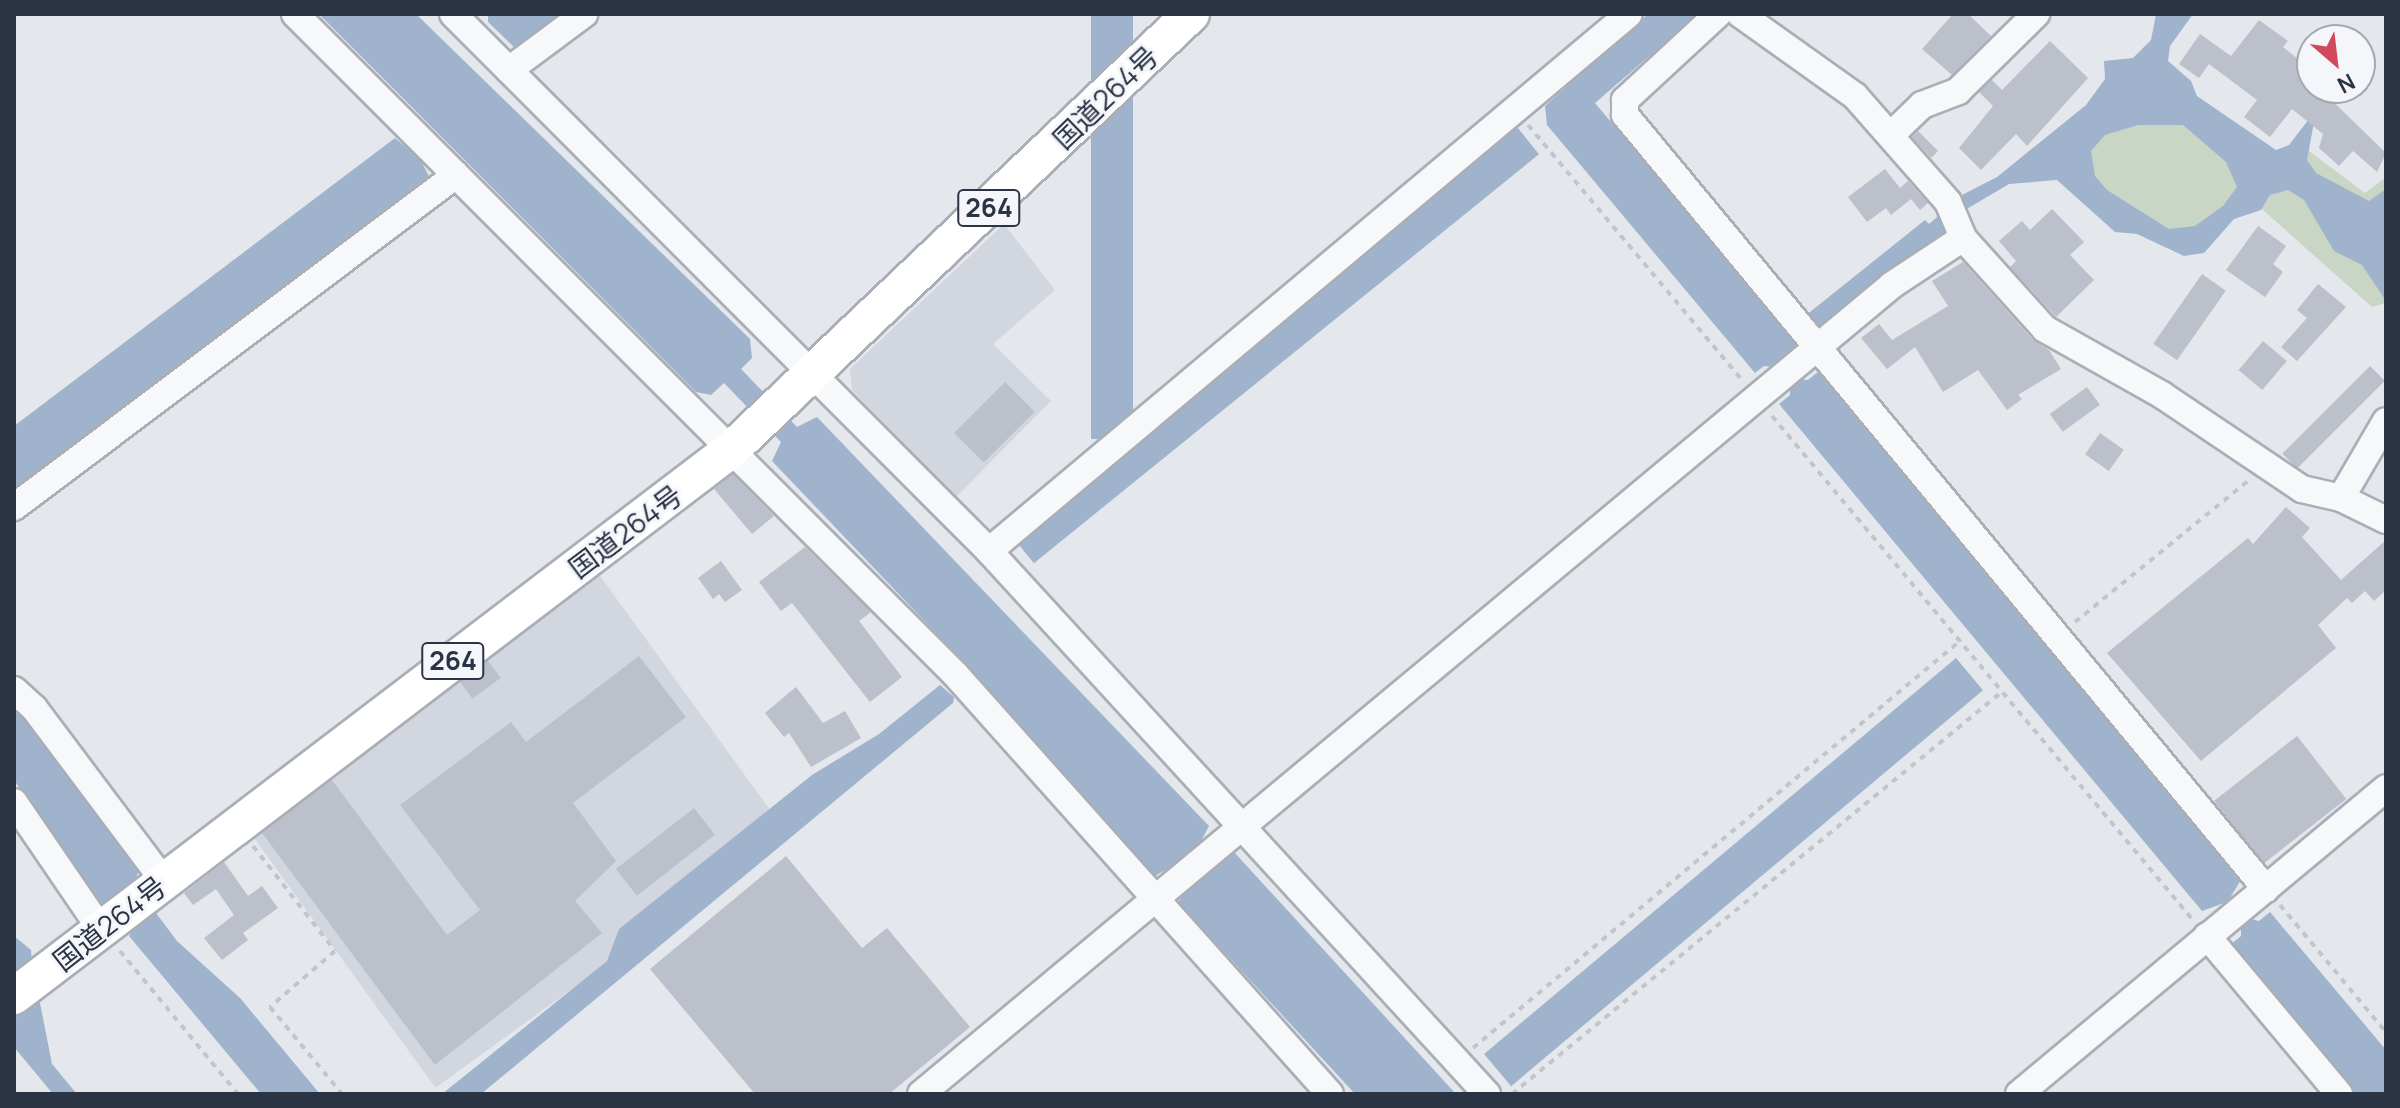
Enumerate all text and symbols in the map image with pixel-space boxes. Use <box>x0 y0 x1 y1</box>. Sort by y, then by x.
north arrow <box>2296 24 2376 104</box>
street label: 国道264号 <box>1045 38 1165 156</box>
text: N <box>2332 66 2360 100</box>
road number: 264 <box>957 186 1021 230</box>
street label: 国道264号 <box>561 477 689 585</box>
road number: 264 <box>421 639 485 683</box>
street label: 国道264号 <box>46 869 172 977</box>

